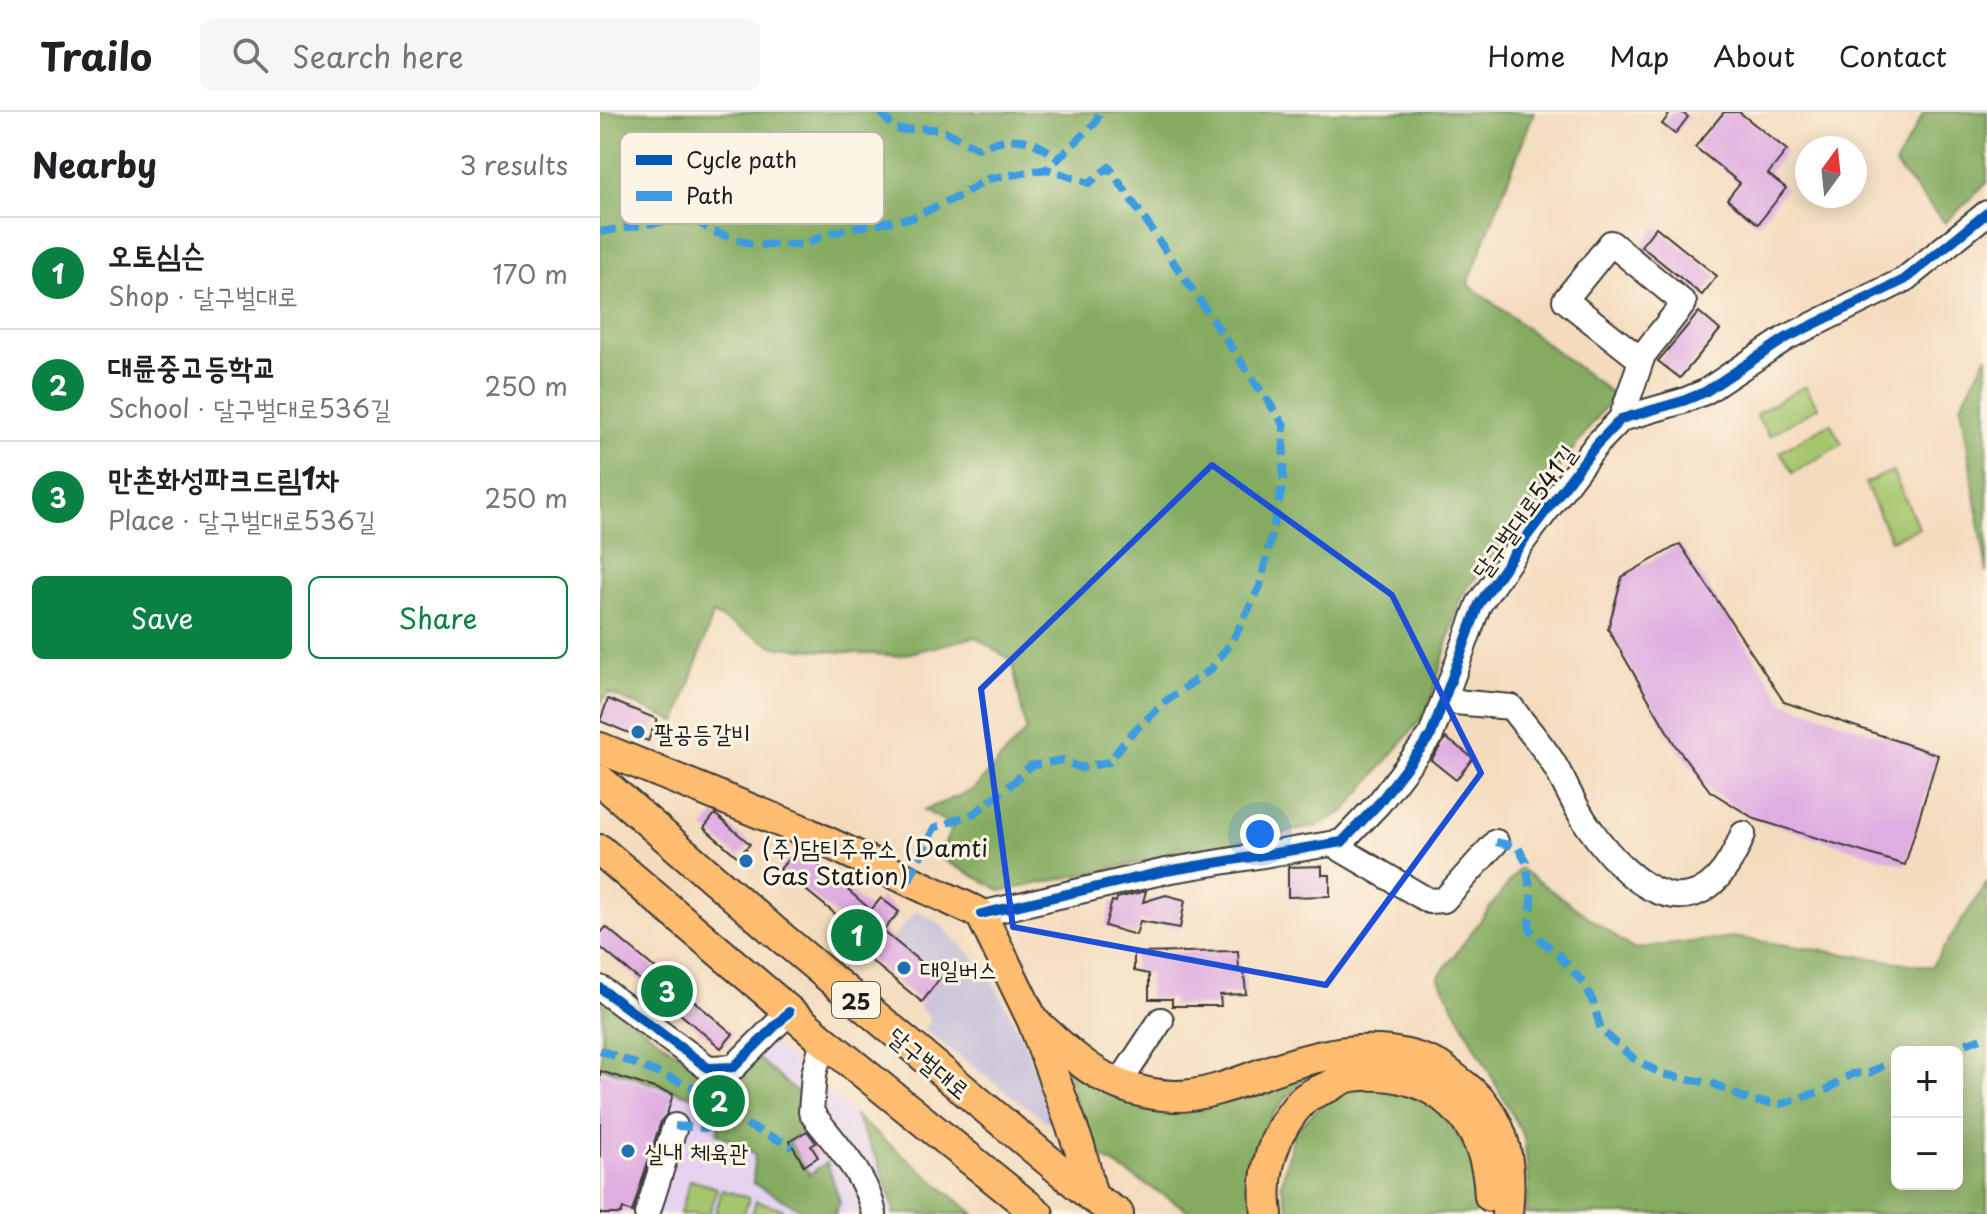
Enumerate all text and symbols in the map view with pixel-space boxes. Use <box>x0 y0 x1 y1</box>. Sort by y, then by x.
search box <box>200 19 760 91</box>
text: Trailo <box>40 27 152 84</box>
icon: search <box>228 33 272 77</box>
text: Search here <box>292 33 464 78</box>
text: Home <box>1487 34 1565 77</box>
text: Map <box>1609 34 1669 77</box>
text: About <box>1713 34 1795 77</box>
text: Contact <box>1839 34 1947 77</box>
legend <box>620 132 884 224</box>
north arrow <box>1795 136 1867 208</box>
text: Nearby <box>32 138 157 190</box>
text: Cycle path <box>686 142 797 175</box>
text: 3 results <box>460 145 568 184</box>
text: Path <box>686 178 734 211</box>
text: 오토심슨 <box>108 231 205 276</box>
text: 1 <box>52 254 64 293</box>
text: 170 m <box>493 254 568 293</box>
text: Shop · 달구벌대로 <box>108 276 298 315</box>
text: 대륜중고등학교 <box>108 343 277 388</box>
text: 2 <box>49 366 67 405</box>
text: 250 m <box>484 366 568 405</box>
text: School · 달구벌대로536길 <box>108 388 391 427</box>
street label: 달구벌대로541길 <box>1462 437 1584 585</box>
text: 만촌화성파크드림1차 <box>108 455 340 500</box>
text: 3 <box>49 478 67 517</box>
text: 250 m <box>484 478 568 517</box>
text: Place · 달구벌대로536길 <box>108 500 376 539</box>
button: Save <box>32 576 292 659</box>
button: Share <box>308 576 568 659</box>
place label: 팔공등갈비 <box>654 714 751 750</box>
marker: 팔공등갈비 <box>629 723 647 741</box>
your location <box>1240 814 1280 854</box>
place label: (주)담티주유소 (Damti Gas Station) <box>762 829 988 893</box>
marker: (주)담티주유소 (Damti Gas Station) <box>737 852 755 870</box>
pin: 1 <box>831 905 883 965</box>
place label: 대일버스 <box>920 950 997 986</box>
marker: 대일버스 <box>895 959 913 977</box>
pin: 3 <box>641 961 693 1021</box>
road number: 25 <box>832 982 880 1018</box>
street label: 달구벌대로 <box>881 1017 979 1107</box>
map controls <box>1891 1046 1963 1190</box>
button: + <box>1891 1046 1963 1118</box>
pin: 2 <box>693 1071 745 1131</box>
button: − <box>1891 1118 1963 1190</box>
place label: 실내 체육관 <box>644 1133 748 1169</box>
marker: 실내 체육관 <box>619 1142 637 1160</box>

